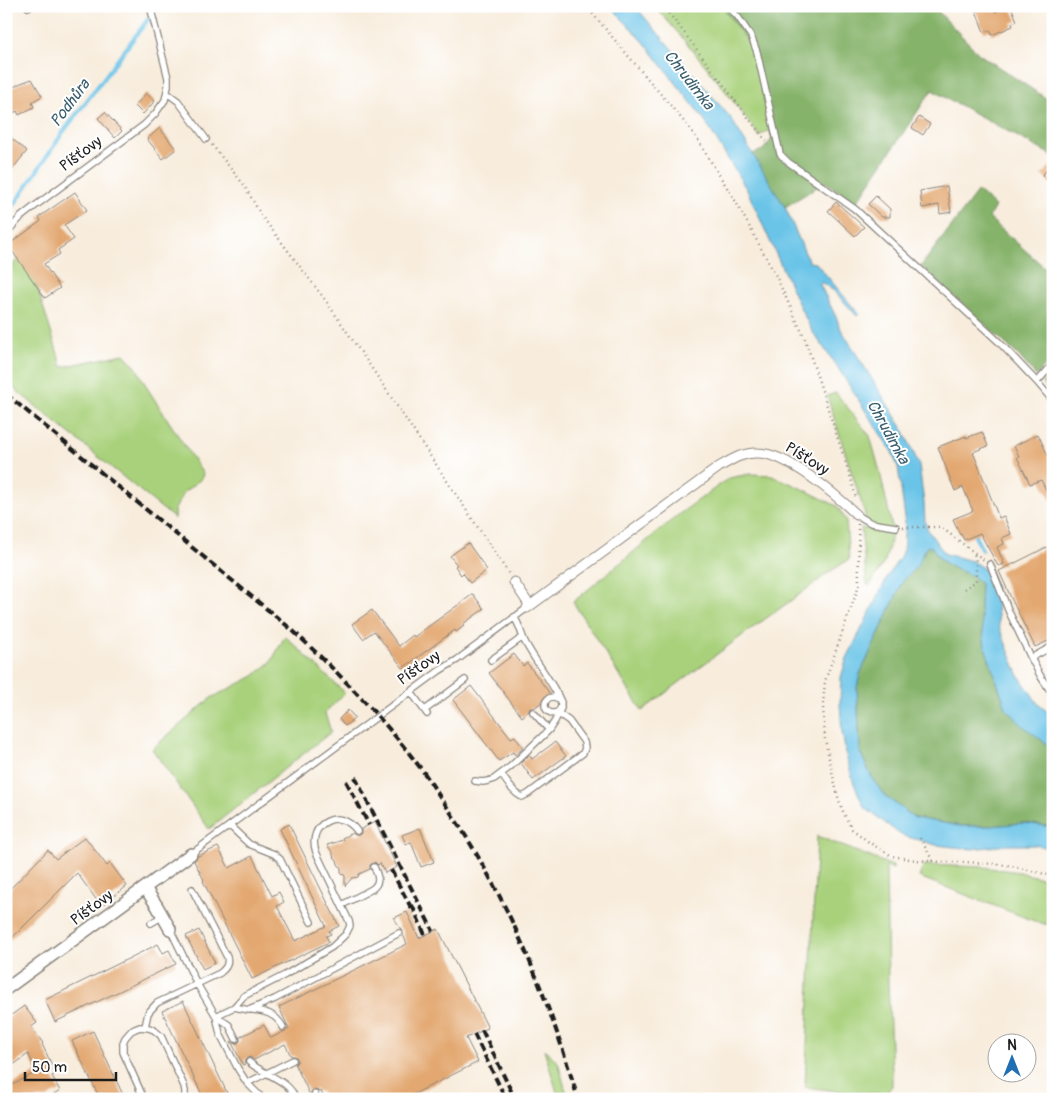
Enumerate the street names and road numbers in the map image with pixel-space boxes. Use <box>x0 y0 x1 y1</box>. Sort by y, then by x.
street label: Píšťovy <box>56 132 106 176</box>
street label: Píšťovy <box>782 438 833 480</box>
street label: Píšťovy <box>394 646 445 690</box>
street label: Píšťovy <box>67 886 117 930</box>

